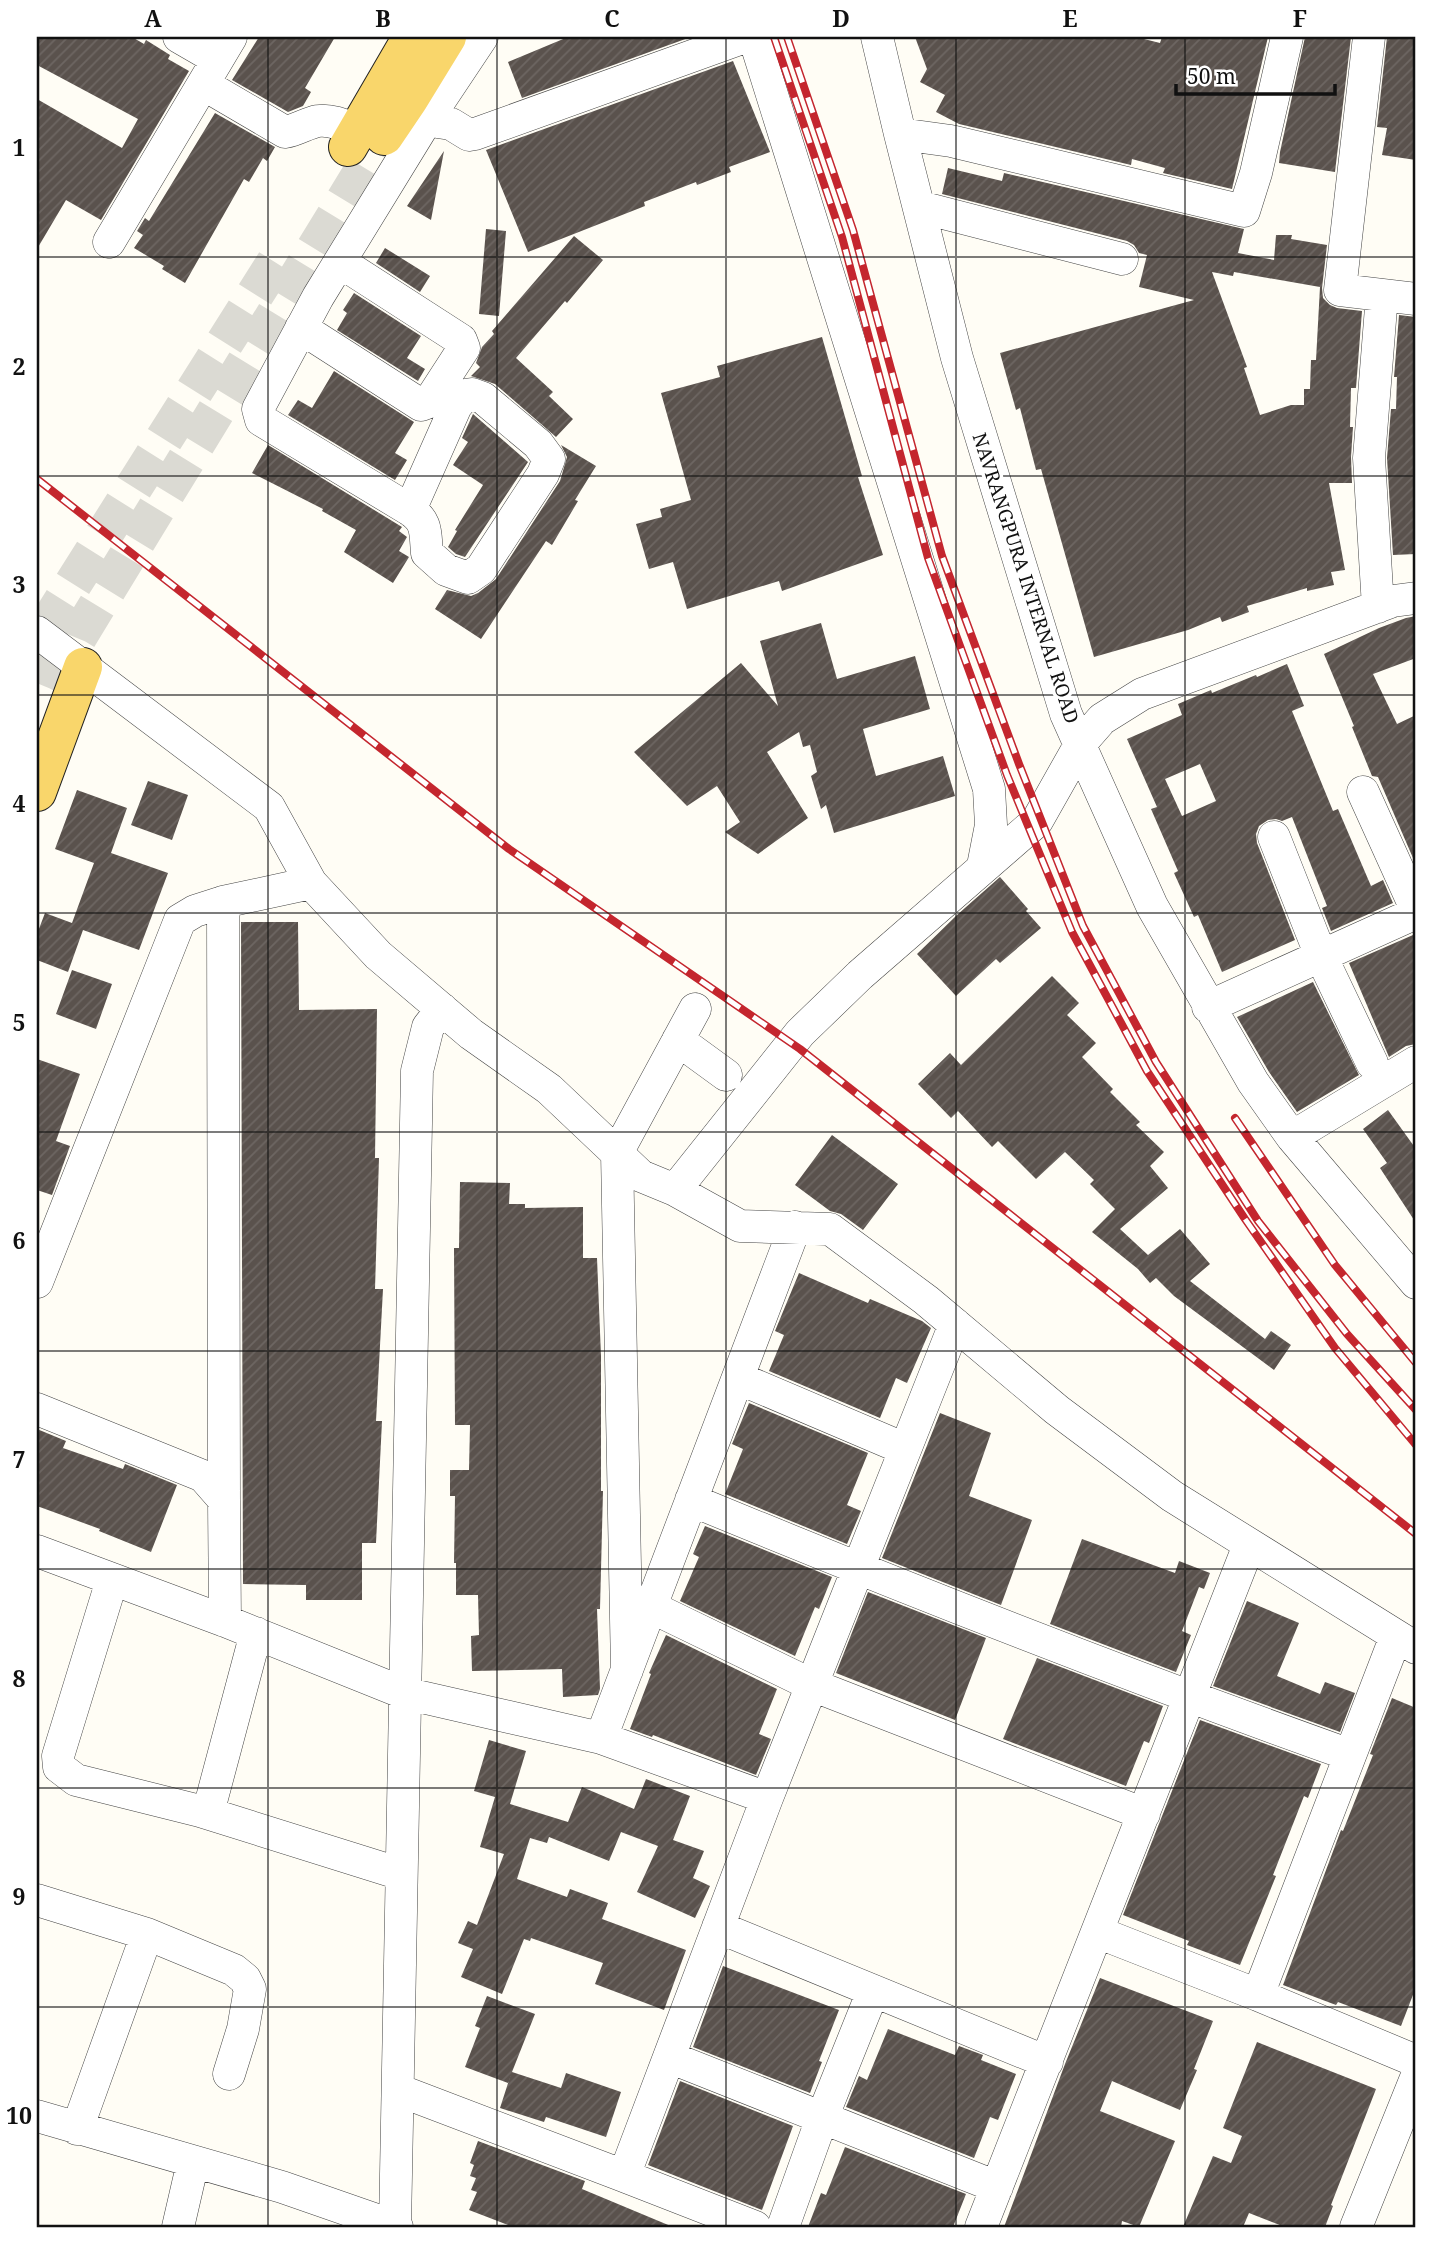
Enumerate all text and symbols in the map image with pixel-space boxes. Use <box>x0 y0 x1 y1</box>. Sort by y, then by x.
text: A <box>144 2 162 34</box>
text: B <box>375 2 391 34</box>
text: C <box>604 2 620 34</box>
text: D <box>832 2 850 34</box>
text: E <box>1062 2 1078 34</box>
text: F <box>1293 2 1307 34</box>
scale bar <box>1176 52 1336 96</box>
text: 50 m <box>1187 62 1236 90</box>
text: 1 <box>13 131 26 163</box>
text: 2 <box>13 350 26 382</box>
street label: NAVRANGPURA INTERNAL ROAD <box>967 429 1085 727</box>
text: 3 <box>13 568 26 600</box>
text: 4 <box>13 787 26 819</box>
text: 5 <box>13 1006 26 1038</box>
text: 6 <box>13 1224 26 1256</box>
text: 7 <box>13 1443 26 1475</box>
text: 8 <box>13 1662 26 1694</box>
text: 9 <box>13 1880 26 1912</box>
text: 10 <box>6 2099 32 2131</box>

